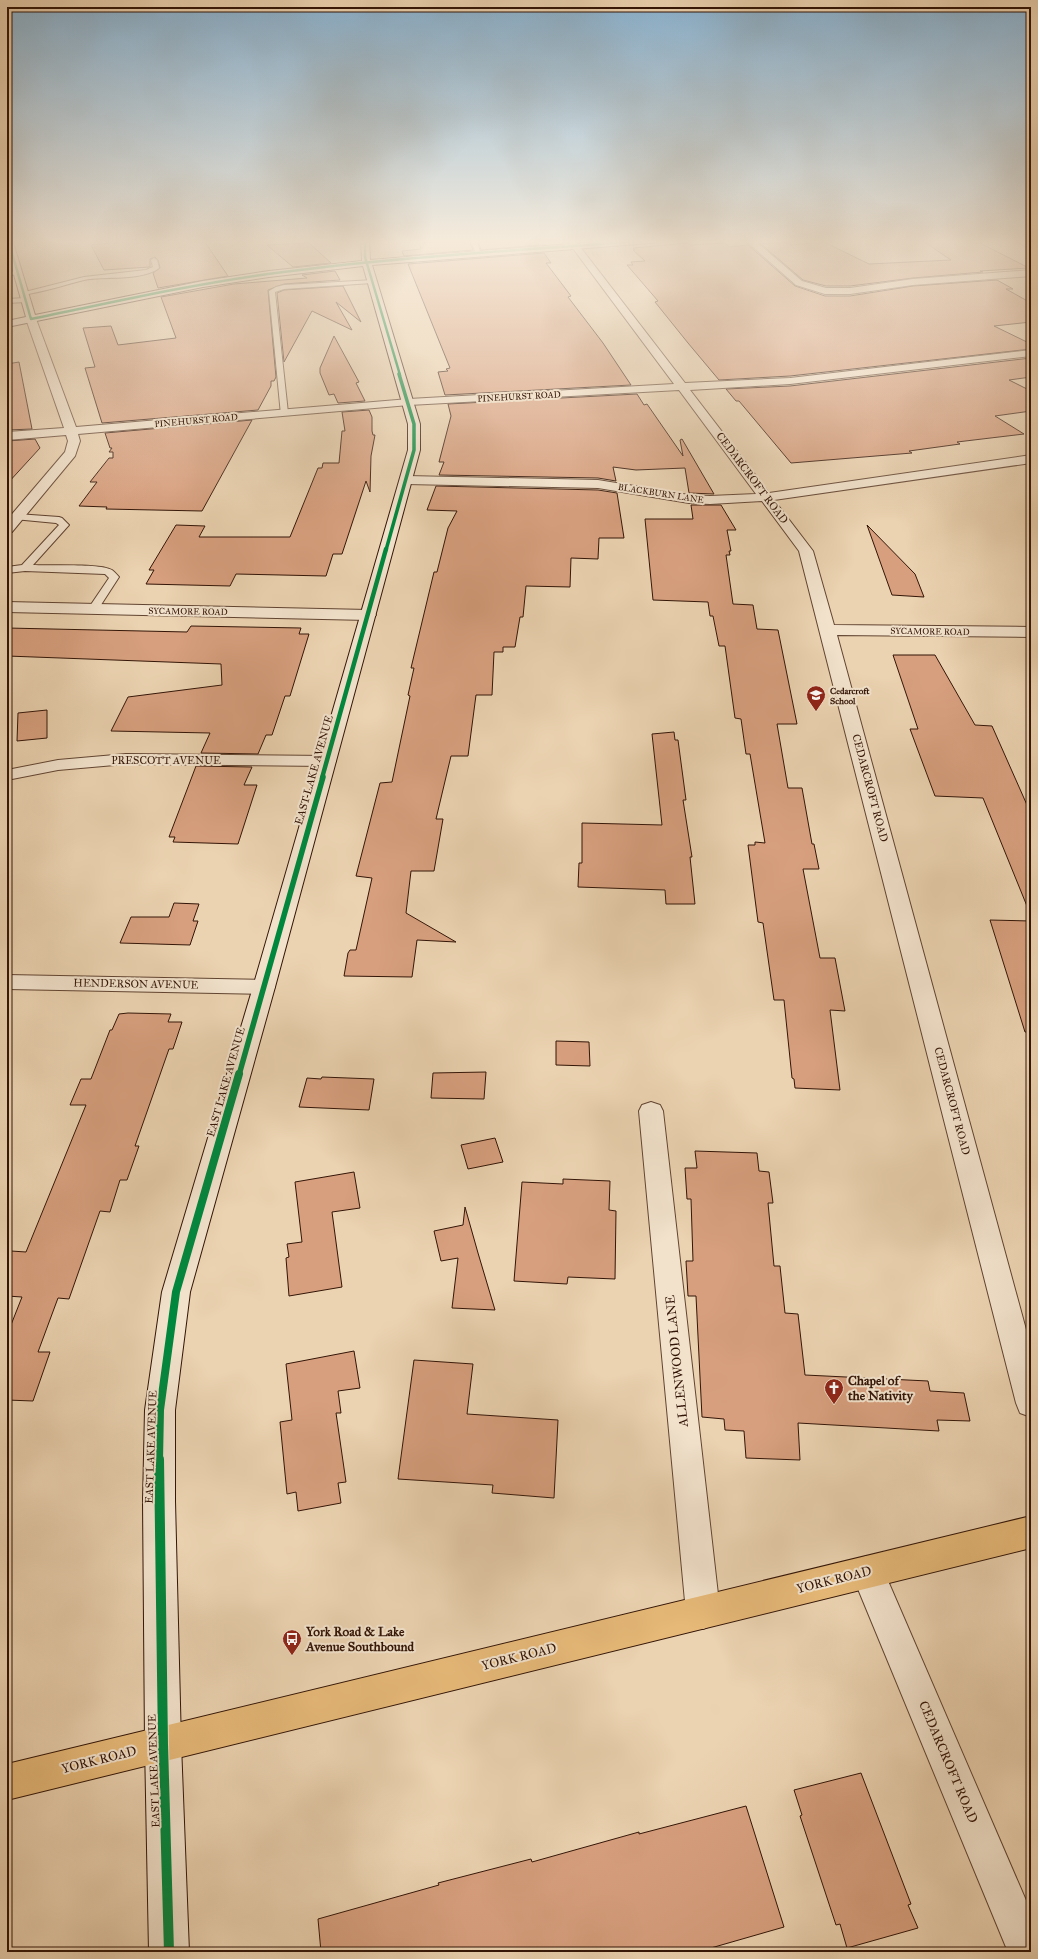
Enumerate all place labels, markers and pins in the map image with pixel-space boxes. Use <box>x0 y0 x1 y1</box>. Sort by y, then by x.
school or university icon: Cedarcroft School <box>805 684 827 712</box>
place label: Cedarcroft School <box>830 685 870 706</box>
place label: Chapel of the Nativity <box>847 1373 914 1404</box>
church icon: Chapel of the Nativity <box>823 1377 845 1405</box>
place label: York Road & Lake Avenue Southbound <box>305 1624 415 1655</box>
bus stop icon: York Road & Lake Avenue Southbound <box>281 1628 303 1656</box>

